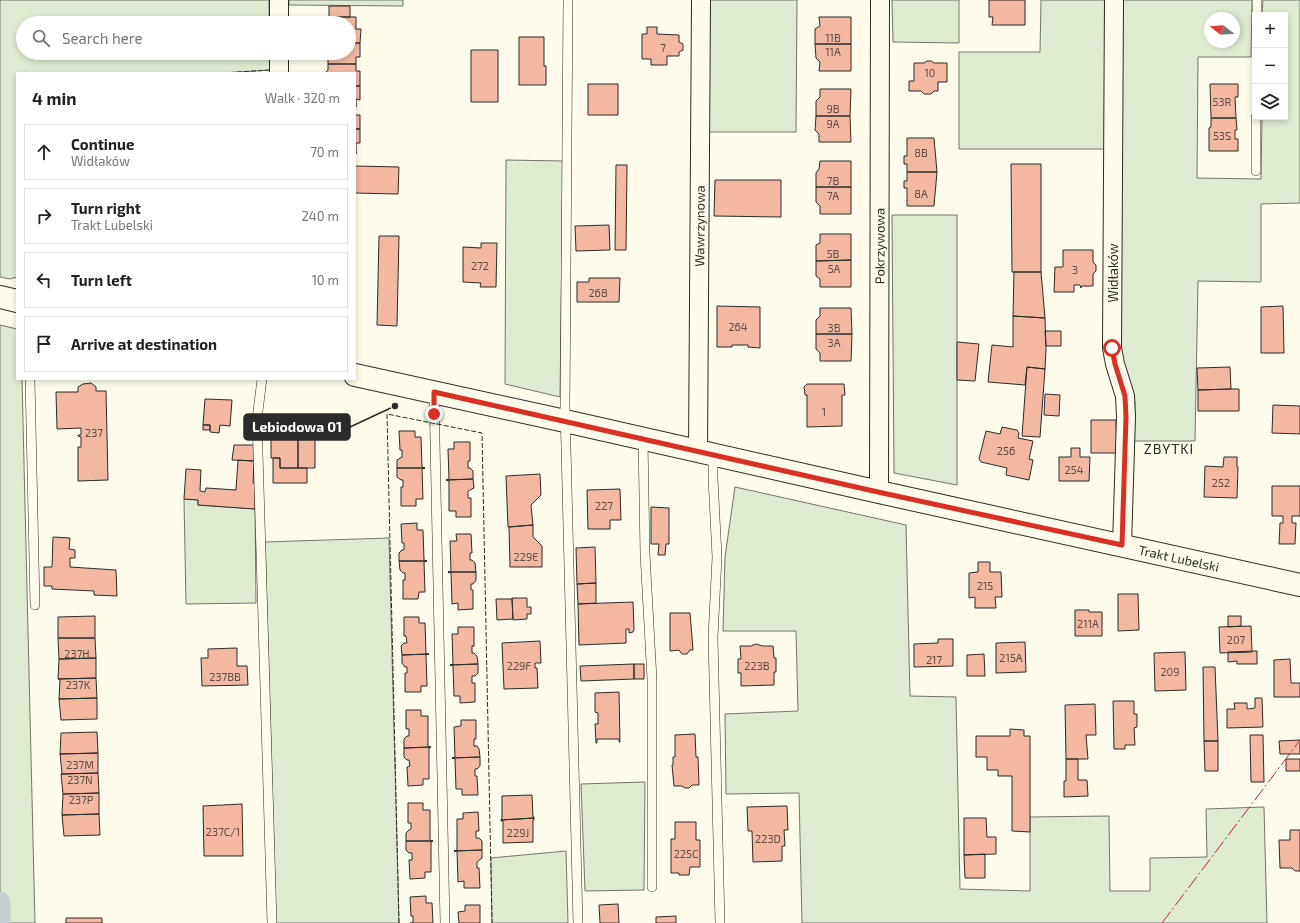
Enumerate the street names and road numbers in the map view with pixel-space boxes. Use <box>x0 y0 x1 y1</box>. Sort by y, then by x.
street label: Wawrzynowa <box>691 185 708 267</box>
street label: Pokrzywowa <box>871 208 888 284</box>
street label: Widłaków <box>1105 243 1121 302</box>
street label: Trakt Lubelski <box>1137 542 1221 575</box>

